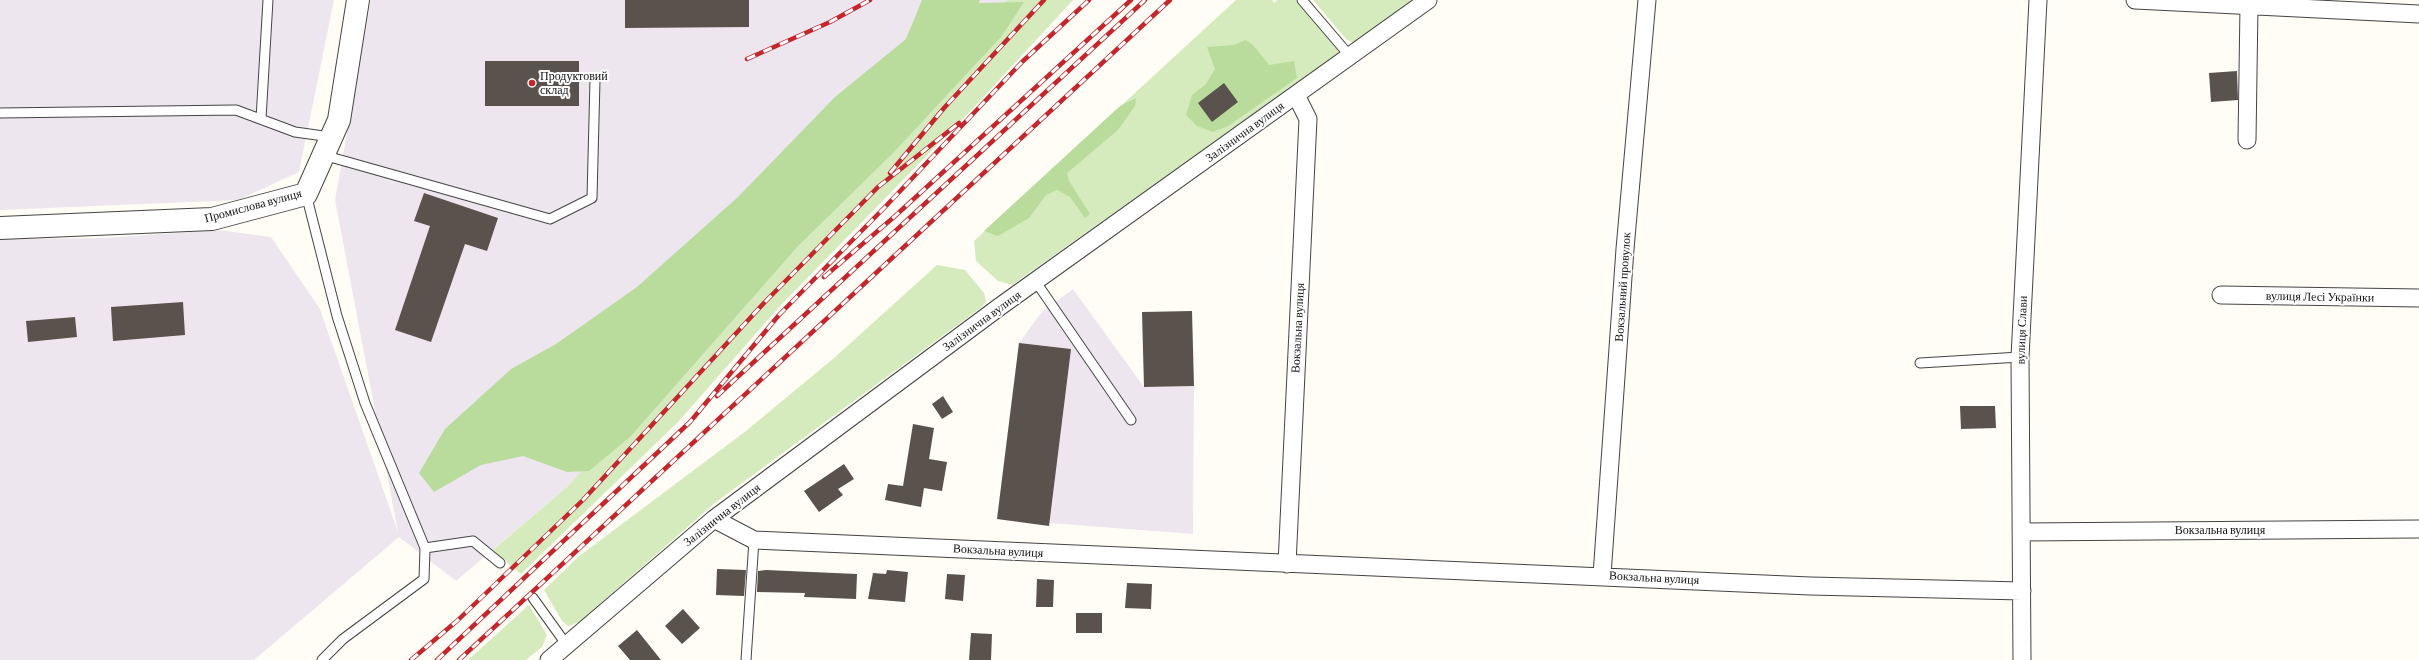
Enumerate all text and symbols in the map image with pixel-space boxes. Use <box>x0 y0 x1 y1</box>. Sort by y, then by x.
place label: Продуктовий склад <box>540 69 608 97</box>
marker: Продуктовий склад <box>527 78 537 88</box>
street label: Залізнична вулиця <box>1203 99 1287 165</box>
street label: Промислова вулиця <box>203 186 303 226</box>
street label: Вокзальний провулок <box>1612 232 1634 342</box>
street label: Вокзальна вулиця <box>1288 282 1308 374</box>
street label: Залізнична вулиця <box>940 288 1024 354</box>
street label: вулиця Лесі Українки <box>2266 289 2374 305</box>
street label: вулиця Слави <box>2014 295 2030 365</box>
street label: Залізнична вулиця <box>681 481 763 549</box>
street label: Вокзальна вулиця <box>2175 523 2265 537</box>
street label: Вокзальна вулиця <box>952 541 1044 561</box>
street label: Вокзальна вулиця <box>1608 568 1700 588</box>

